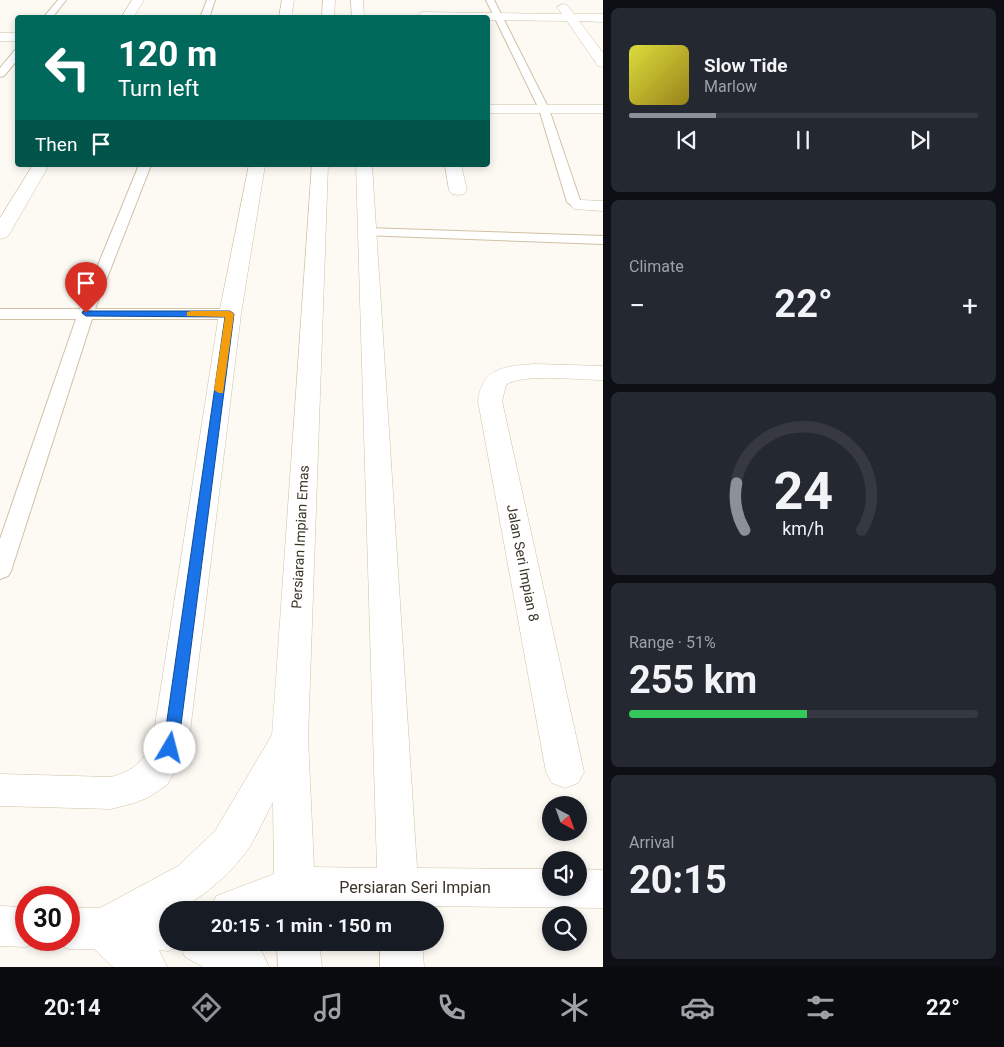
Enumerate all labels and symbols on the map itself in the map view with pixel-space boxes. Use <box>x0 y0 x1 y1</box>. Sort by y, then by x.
pin <box>65 262 107 313</box>
street label: Persiaran Impian Emas <box>288 465 312 609</box>
street label: Jalan Seri Impian 8 <box>504 503 542 623</box>
position arrow <box>143 721 195 773</box>
north arrow <box>542 796 588 841</box>
street label: Persiaran Seri Impian <box>339 878 491 897</box>
speed limit sign: 30 <box>15 886 80 951</box>

